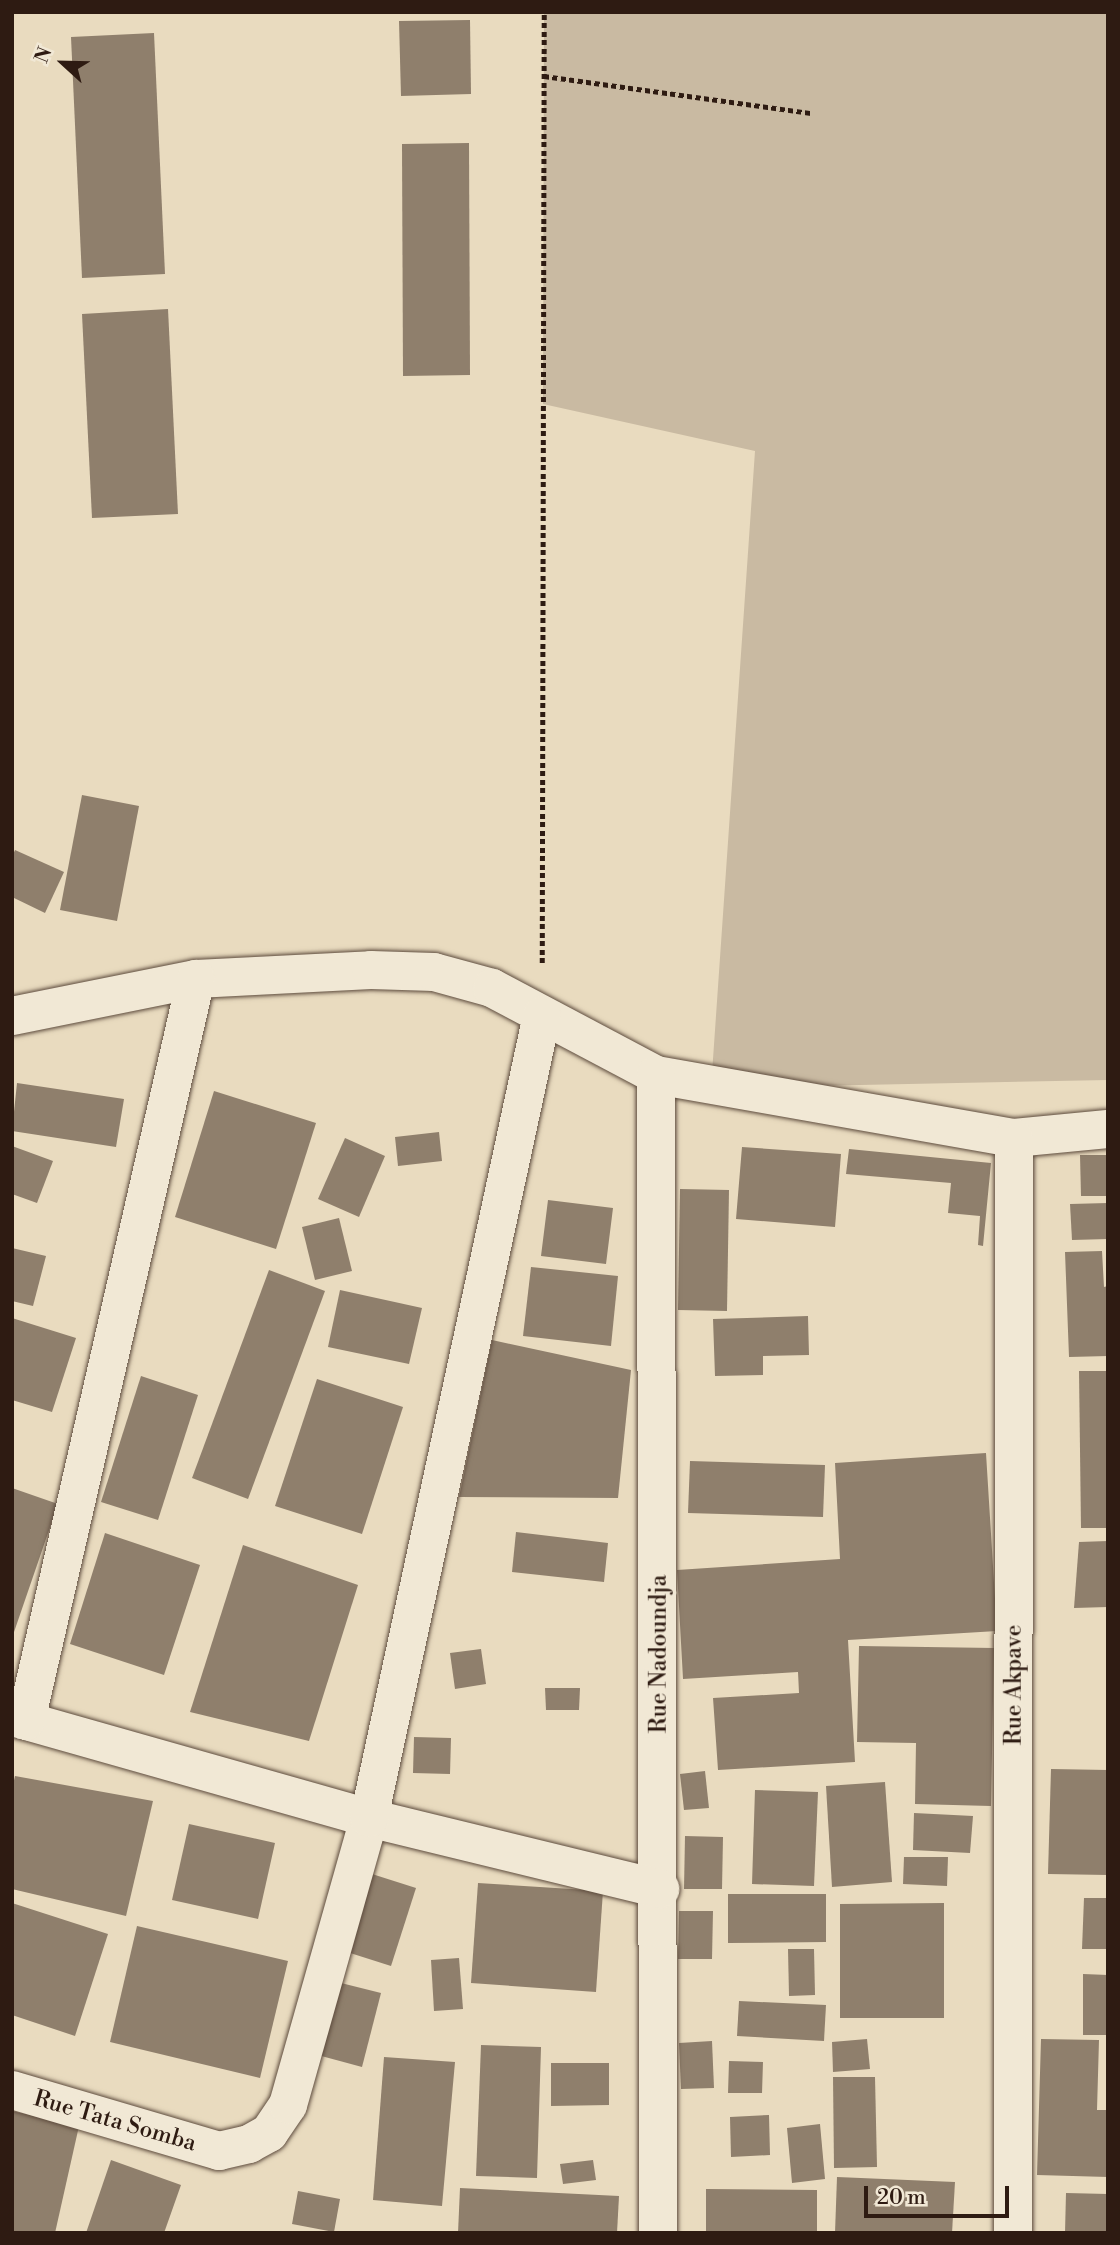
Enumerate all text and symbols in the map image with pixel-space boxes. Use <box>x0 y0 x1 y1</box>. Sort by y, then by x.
north arrow <box>28 28 98 98</box>
text: N <box>30 44 57 67</box>
street label: Rue Nadoundja <box>645 1575 673 1733</box>
street label: Rue Akpave <box>1000 1625 1028 1745</box>
street label: Rue Tata Somba <box>31 2085 199 2157</box>
scale bar <box>868 2172 1013 2216</box>
text: 20 m <box>877 2185 926 2211</box>

